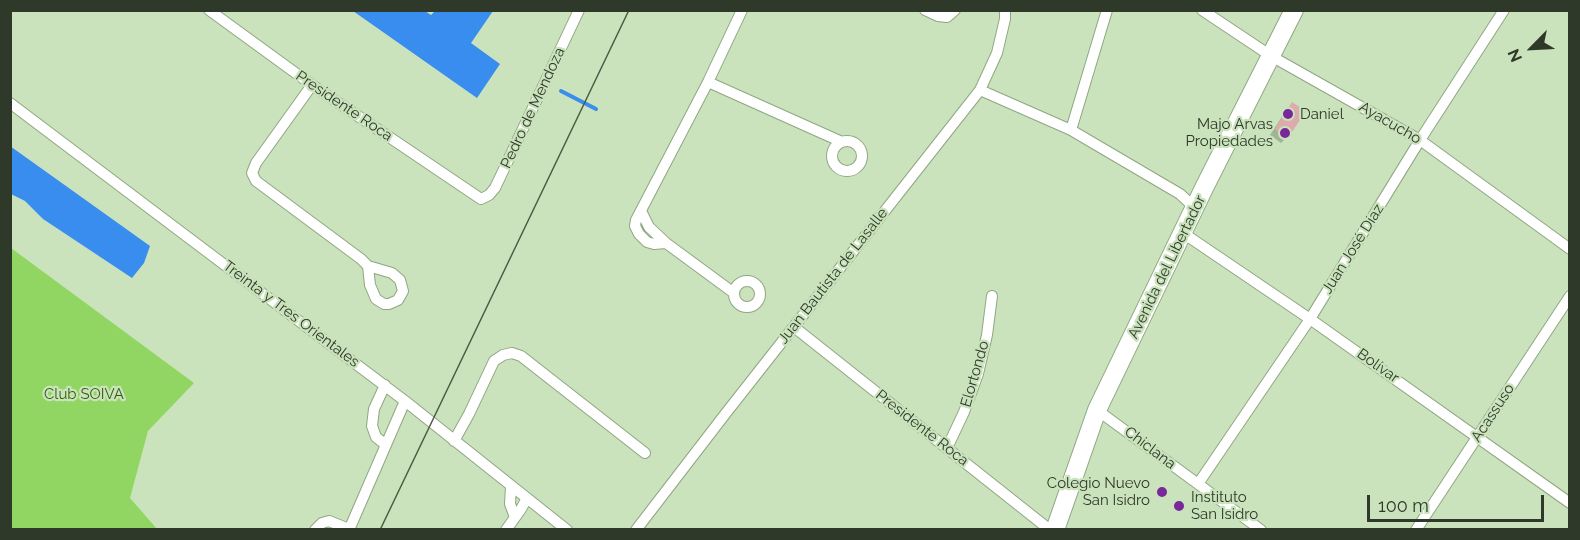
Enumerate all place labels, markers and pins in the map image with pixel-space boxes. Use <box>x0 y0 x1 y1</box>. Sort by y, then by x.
place label: Daniel <box>1300 105 1344 123</box>
marker: Daniel <box>1281 107 1295 121</box>
place label: Majo Arvas Propiedades <box>1186 115 1273 150</box>
marker: Majo Arvas Propiedades <box>1278 126 1292 140</box>
place label: Colegio Nuevo San Isidro <box>1047 474 1150 509</box>
marker: Colegio Nuevo San Isidro <box>1155 485 1169 499</box>
place label: Instituto San Isidro <box>1191 488 1258 523</box>
marker: Instituto San Isidro <box>1172 499 1186 513</box>

